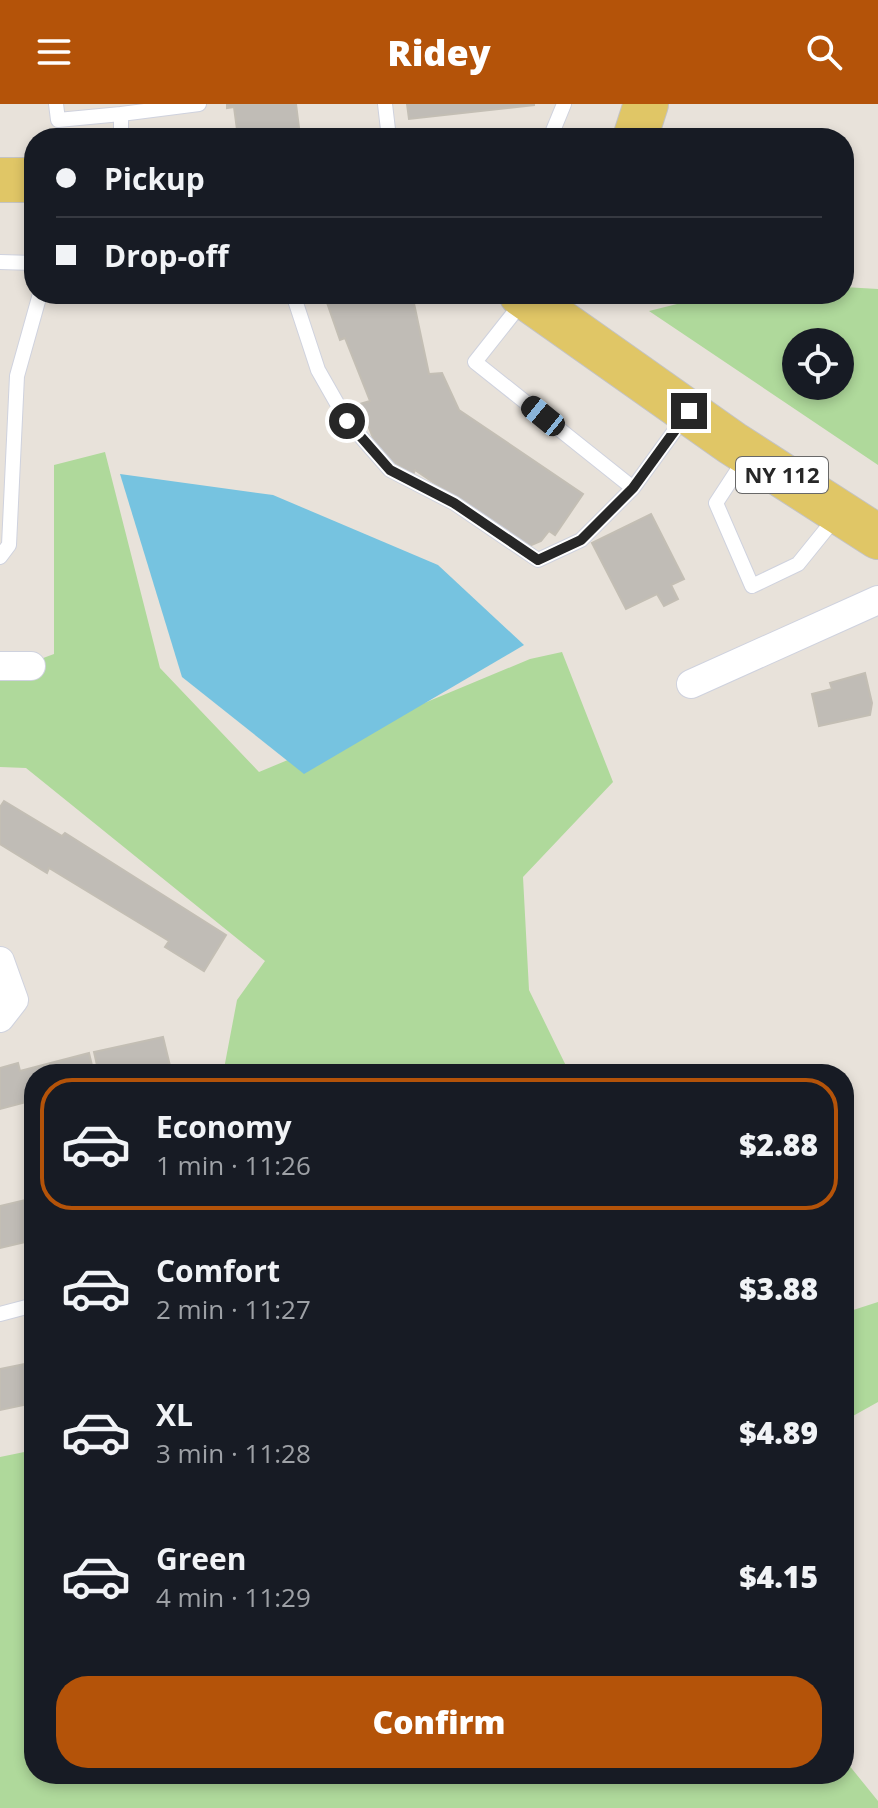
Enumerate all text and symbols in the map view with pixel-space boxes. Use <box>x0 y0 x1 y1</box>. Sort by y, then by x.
text: Ridey <box>387 28 491 77</box>
icon: menu <box>32 30 76 74</box>
icon: search <box>802 30 846 74</box>
text: Pickup <box>104 158 205 199</box>
text: Drop-off <box>104 235 229 276</box>
map controls <box>782 328 854 400</box>
button: locate <box>782 328 854 400</box>
car <box>517 392 569 440</box>
route end <box>671 393 707 429</box>
route start <box>329 403 365 439</box>
road number: NY 112 <box>736 457 828 493</box>
text: Economy <box>156 1106 292 1147</box>
icon: car <box>60 1108 132 1180</box>
text: $2.88 <box>739 1124 818 1165</box>
text: 1 min · 11:26 <box>156 1147 311 1183</box>
text: Comfort <box>156 1250 280 1291</box>
icon: car <box>60 1252 132 1324</box>
text: $3.88 <box>739 1268 818 1309</box>
text: 2 min · 11:27 <box>156 1291 311 1327</box>
text: XL <box>156 1394 193 1435</box>
icon: car <box>60 1396 132 1468</box>
text: $4.89 <box>739 1412 818 1453</box>
text: 3 min · 11:28 <box>156 1435 311 1471</box>
text: Green <box>156 1538 247 1579</box>
icon: car <box>60 1540 132 1612</box>
text: $4.15 <box>739 1556 818 1597</box>
text: 4 min · 11:29 <box>156 1579 311 1615</box>
button: Confirm <box>56 1676 822 1768</box>

